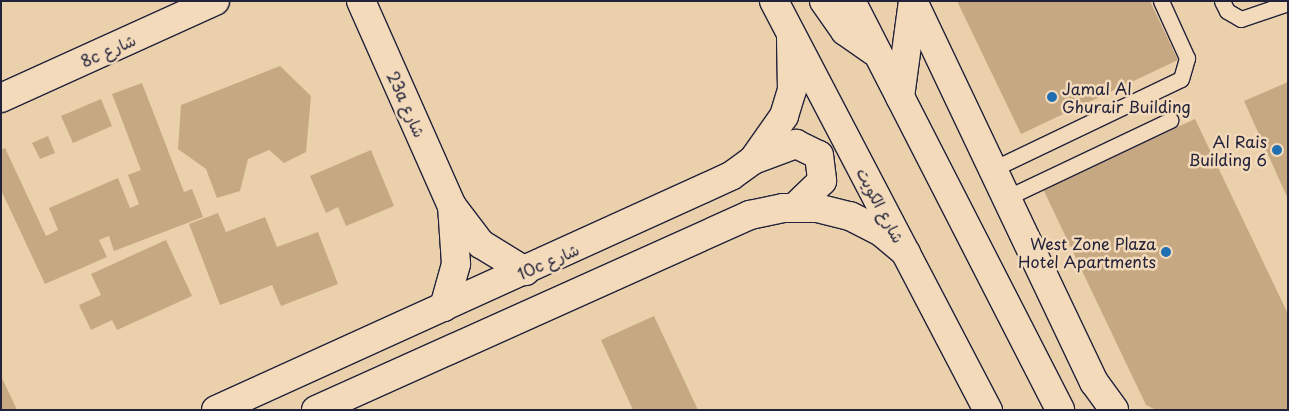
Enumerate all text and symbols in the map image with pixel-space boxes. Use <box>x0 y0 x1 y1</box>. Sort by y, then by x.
street label: 8c شارع <box>78 29 138 71</box>
street label: 23a شارع <box>384 67 430 141</box>
place label: Jamal Al Ghurair Building <box>1062 78 1191 116</box>
marker: Jamal Al Ghurair Building <box>1046 91 1058 103</box>
place label: Al Rais Building 6 <box>1188 131 1267 169</box>
marker: Al Rais Building 6 <box>1271 144 1283 156</box>
street label: شارع الكويت <box>853 164 909 246</box>
place label: West Zone Plaza Hotel Apartments <box>1018 233 1156 271</box>
street label: 10c شارع <box>514 239 582 283</box>
marker: West Zone Plaza Hotel Apartments <box>1160 246 1172 258</box>

